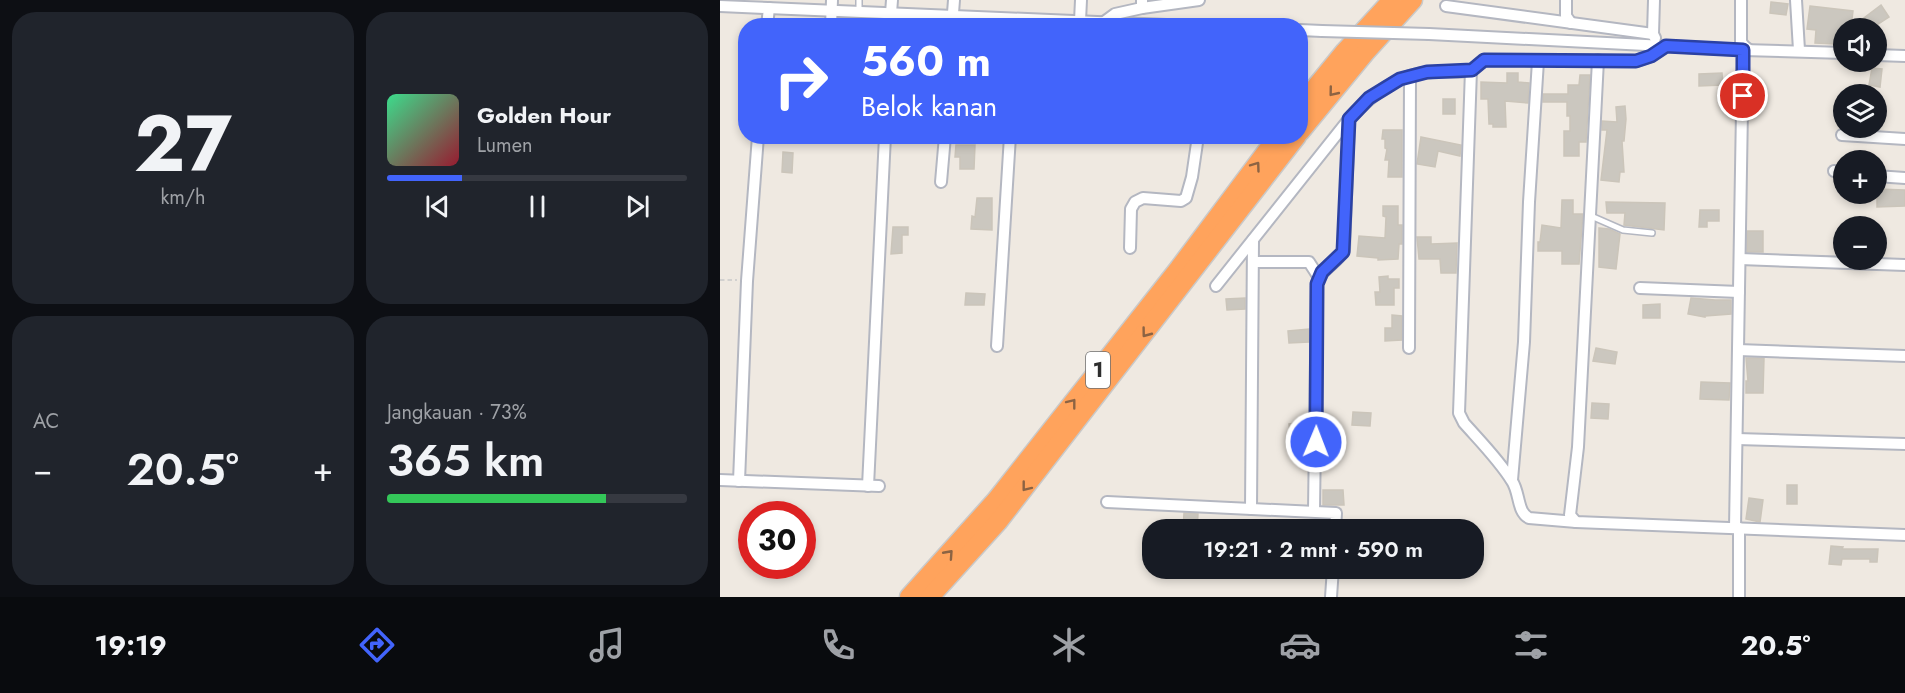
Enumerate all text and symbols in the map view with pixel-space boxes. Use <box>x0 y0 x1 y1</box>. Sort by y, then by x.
map controls <box>1833 18 1887 270</box>
button: sound <box>1833 18 1887 72</box>
text: 560 m <box>861 31 991 92</box>
icon: right <box>762 42 840 120</box>
pin <box>1717 70 1768 121</box>
icon: arrive <box>1726 79 1759 112</box>
button: layers <box>1833 84 1887 138</box>
one-way arrow <box>1329 85 1340 96</box>
text: Belok kanan <box>861 87 997 126</box>
text: 27 <box>134 88 232 200</box>
text: Golden Hour <box>477 99 611 131</box>
text: Lumen <box>477 131 533 160</box>
button: + <box>1833 150 1887 204</box>
one-way arrow <box>1249 162 1260 173</box>
text: km/h <box>160 183 206 212</box>
icon: previous <box>421 190 454 223</box>
icon: pause <box>521 190 554 223</box>
icon: next <box>621 190 654 223</box>
button: − <box>1833 216 1887 270</box>
one-way arrow <box>1142 326 1153 337</box>
road number: 1 <box>1086 352 1110 388</box>
text: Jangkauan · 73% <box>387 398 527 427</box>
one-way arrow <box>1065 399 1076 410</box>
text: AC <box>33 407 59 436</box>
position arrow <box>1284 410 1348 474</box>
text: 365 km <box>387 428 544 493</box>
text: 20.5° <box>126 437 239 502</box>
text: − <box>33 446 52 493</box>
text: + <box>313 446 333 493</box>
one-way arrow <box>1023 480 1034 491</box>
speed limit sign: 30 <box>738 501 816 579</box>
text: 19:21 · 2 mnt · 590 m <box>1203 533 1423 565</box>
one-way arrow <box>942 550 953 561</box>
icon: directions <box>356 624 398 666</box>
icon: music <box>586 624 628 666</box>
icon: phone <box>817 624 859 666</box>
icon: climate <box>1048 624 1090 666</box>
icon: car <box>1279 624 1321 666</box>
icon: filters <box>1510 624 1552 666</box>
text: 19:19 <box>94 626 167 665</box>
text: 20.5° <box>1741 626 1810 665</box>

